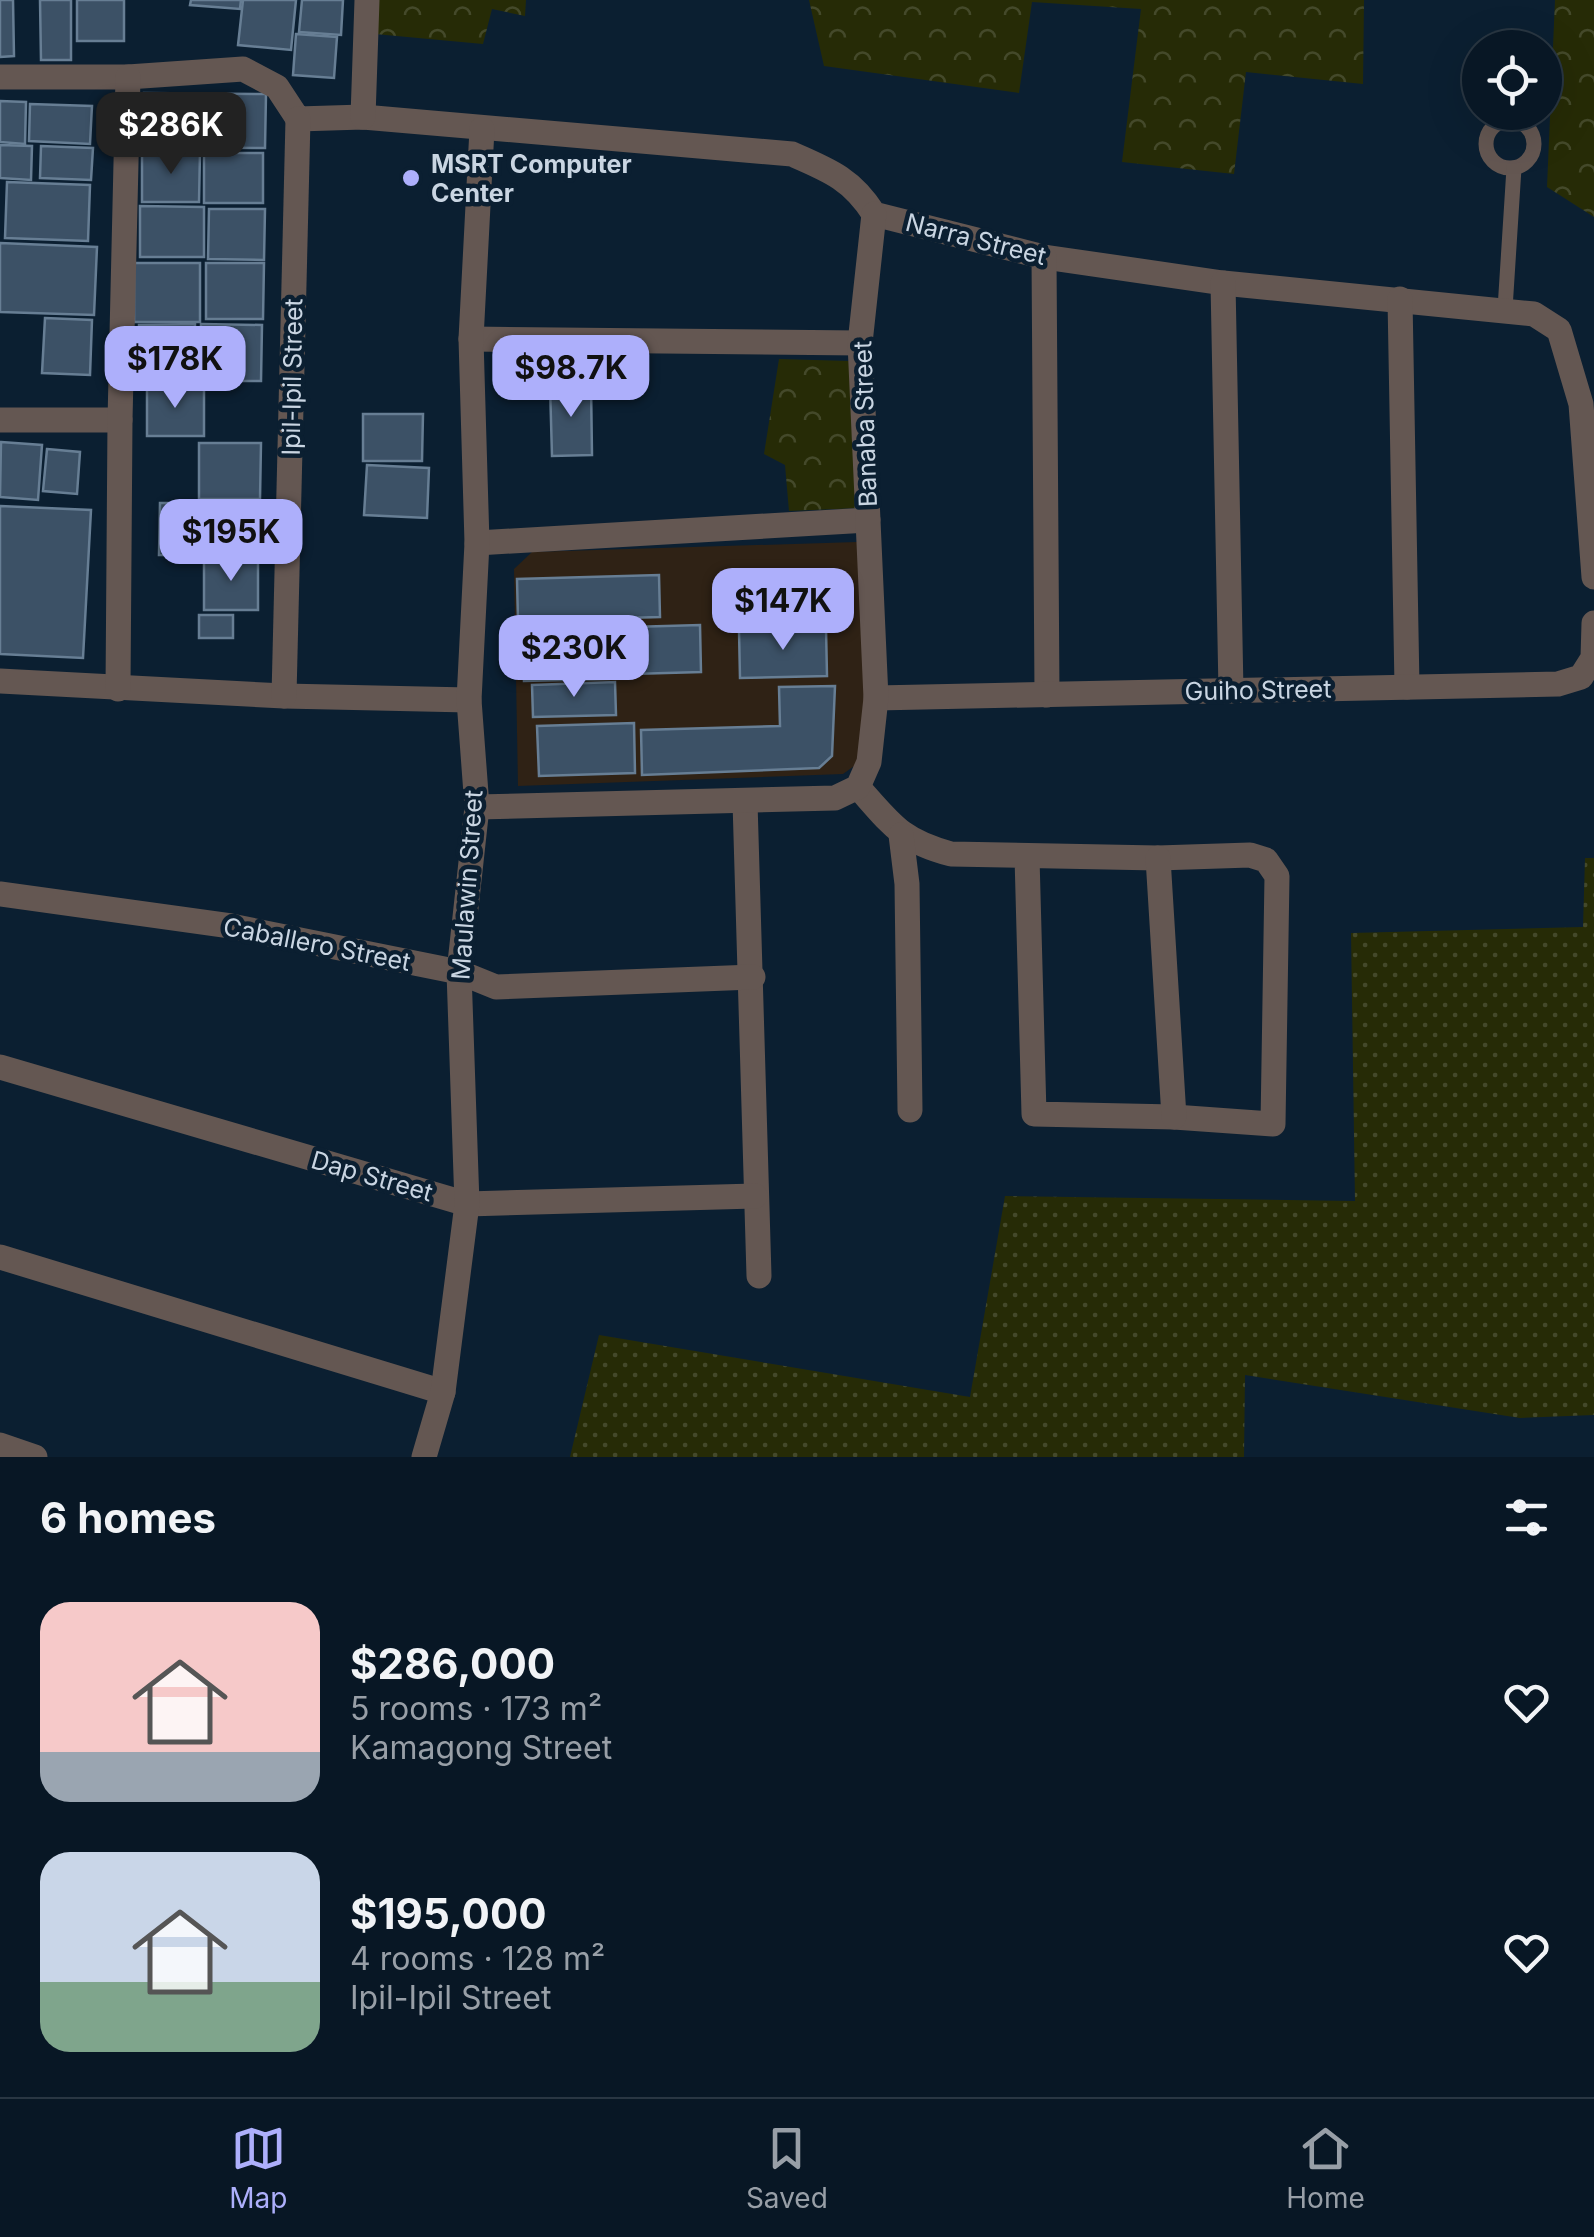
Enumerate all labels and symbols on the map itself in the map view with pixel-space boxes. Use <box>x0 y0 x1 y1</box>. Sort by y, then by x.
pin: $286K <box>101 92 241 177</box>
place label: MSRT Computer Center <box>431 149 632 208</box>
marker: MSRT Computer Center <box>400 167 422 189</box>
street label: Narra Street <box>903 207 1049 271</box>
street label: Ipil-Ipil Street <box>276 298 308 456</box>
pin: $178K <box>105 326 245 411</box>
pin: $98.7K <box>490 335 652 420</box>
street label: Banaba Street <box>847 340 883 508</box>
pin: $195K <box>161 499 301 584</box>
pin: $147K <box>713 568 853 653</box>
pin: $230K <box>504 615 644 700</box>
street label: Guiho Street <box>1184 674 1332 706</box>
street label: Maulawin Street <box>445 789 489 981</box>
street label: Caballero Street <box>221 911 413 977</box>
street label: Dap Street <box>308 1144 436 1208</box>

